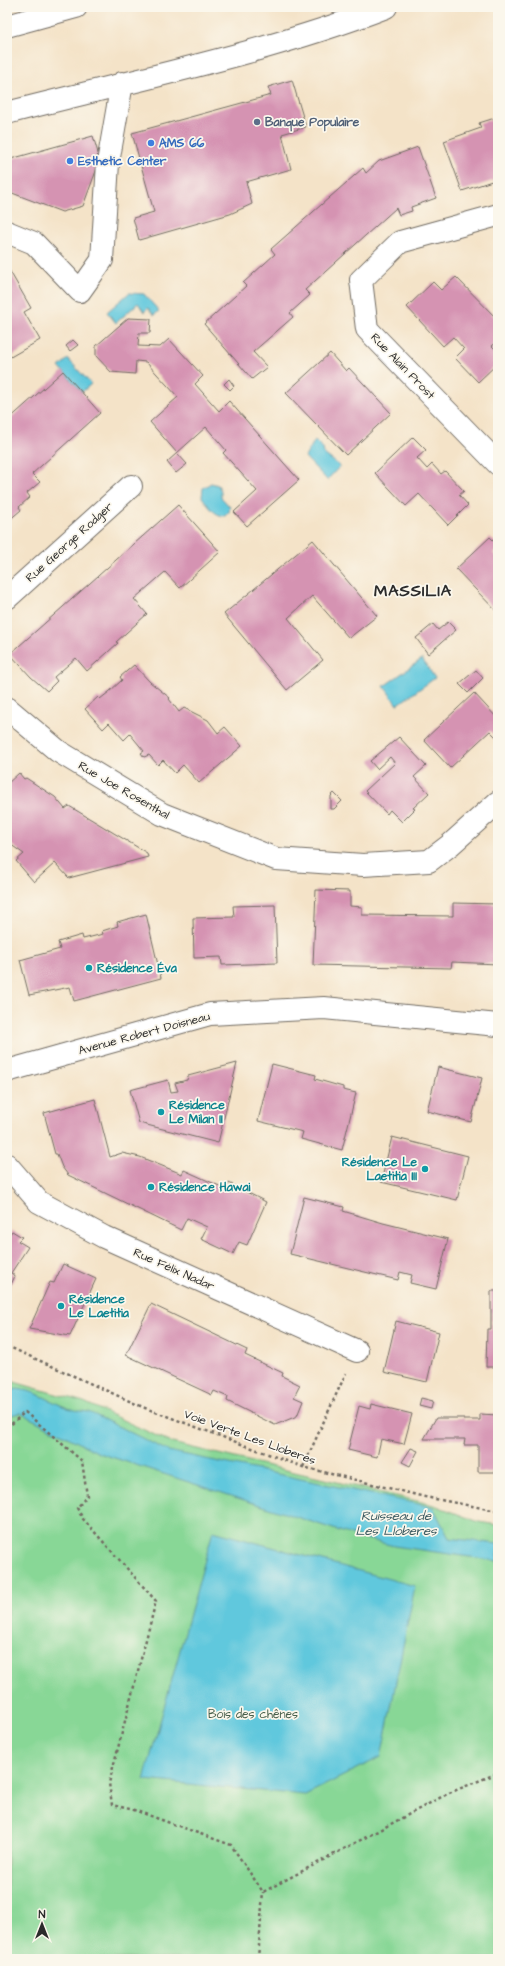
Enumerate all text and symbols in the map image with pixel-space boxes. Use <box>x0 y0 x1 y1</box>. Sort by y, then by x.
place label: Banque Populaire <box>265 114 360 132</box>
marker: Banque Populaire <box>252 117 262 127</box>
place label: AMS 66 <box>159 135 205 152</box>
marker: AMS 66 <box>146 138 156 148</box>
place label: Esthetic Center <box>78 153 167 170</box>
marker: Esthetic Center <box>65 156 75 166</box>
street label: Rue Alain Prost <box>367 329 439 403</box>
street label: Rue George Rodger <box>22 498 118 587</box>
district label: MASSILIA <box>374 580 452 602</box>
street label: Rue Joe Rosenthal <box>75 757 173 824</box>
place label: Résidence Éva <box>97 960 178 977</box>
marker: Résidence Éva <box>84 963 94 973</box>
street label: Avenue Robert Doisneau <box>76 1008 212 1059</box>
place label: Résidence Le Milan II <box>169 1097 225 1128</box>
marker: Résidence Le Milan II <box>156 1107 166 1117</box>
place label: Résidence Le Laetitia III <box>342 1154 417 1185</box>
marker: Résidence Le Laetitia III <box>420 1164 430 1174</box>
place label: Résidence Hawai <box>159 1179 251 1196</box>
marker: Résidence Hawai <box>146 1182 156 1192</box>
street label: Rue Félix Nadar <box>130 1244 218 1295</box>
place label: Résidence Le Laetitia <box>69 1291 130 1322</box>
marker: Résidence Le Laetitia <box>56 1301 66 1311</box>
street label: Voie Verte Les Lloberes <box>182 1406 318 1469</box>
water label: Ruisseau de Les Lloberes <box>355 1507 438 1540</box>
park label: Bois des chênes <box>208 1706 298 1723</box>
north arrow <box>22 1904 62 1944</box>
text: N <box>39 1907 46 1922</box>

